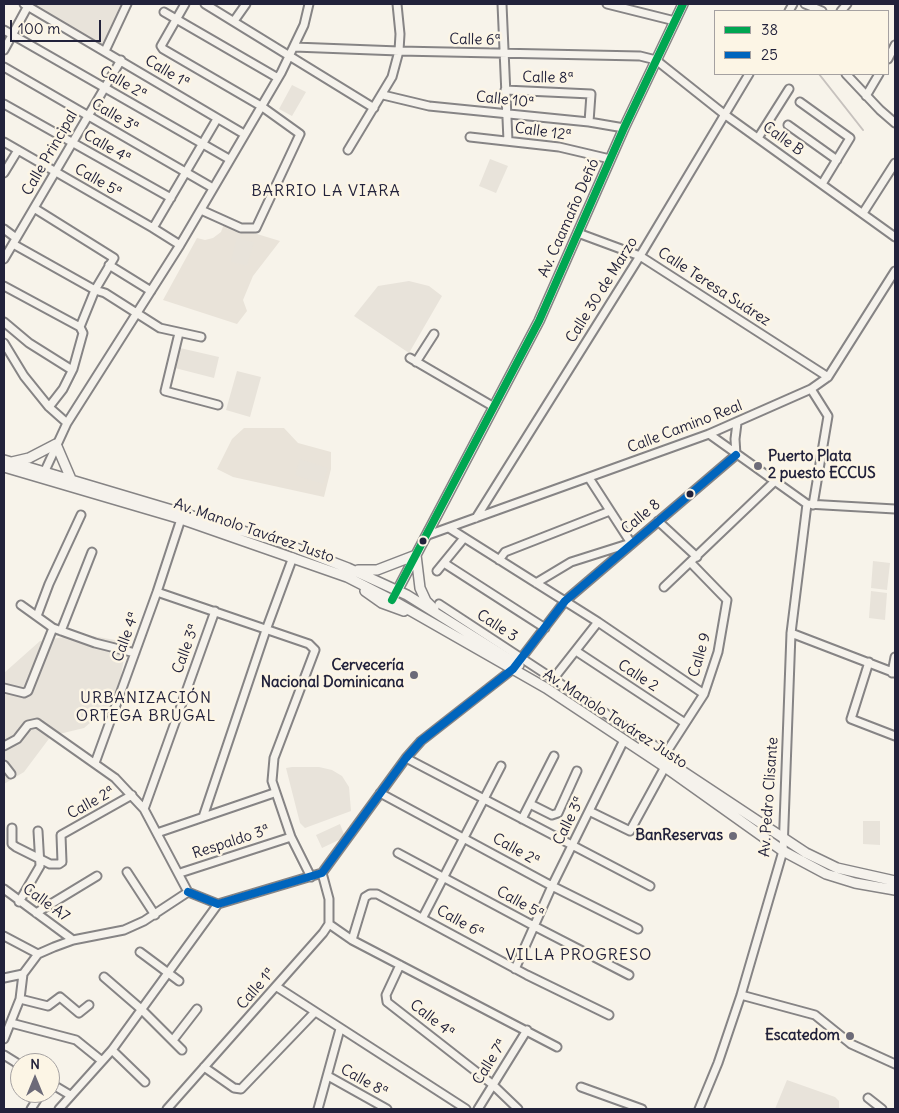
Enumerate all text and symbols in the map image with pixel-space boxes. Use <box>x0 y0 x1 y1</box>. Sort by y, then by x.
scale bar <box>12 10 104 42</box>
legend <box>714 10 889 75</box>
text: 100 m <box>18 19 60 38</box>
text: 38 <box>761 20 778 39</box>
street label: Calle 6ª <box>449 31 501 49</box>
text: 25 <box>761 45 778 64</box>
street label: Calle 1ª <box>141 52 193 92</box>
street label: Calle 2ª <box>96 62 150 104</box>
street label: Calle 8ª <box>522 69 574 87</box>
street label: Calle 10ª <box>475 88 535 112</box>
street label: Calle 3ª <box>88 95 142 137</box>
street label: Calle Principal <box>18 107 82 199</box>
street label: Calle B <box>759 118 807 160</box>
street label: Calle 12ª <box>514 119 572 145</box>
street label: Calle 4ª <box>80 126 134 168</box>
street label: Av. Caamaño Deñó <box>535 156 603 280</box>
street label: Calle 5ª <box>71 160 125 202</box>
district label: BARRIO LA VIARA <box>249 181 403 201</box>
street label: Calle 30 de Marzo <box>562 234 642 346</box>
street label: Calle Teresa Suárez <box>654 244 774 330</box>
street label: Calle Camino Real <box>625 397 745 457</box>
place label: Puerto Plata 2 puesto ECCUS <box>768 448 876 483</box>
marker: Puerto Plata 2 puesto ECCUS <box>752 460 764 472</box>
unlabelled marker <box>685 489 695 499</box>
street label: Av. Manolo Tavárez Justo <box>171 495 337 567</box>
street label: Calle 8 <box>618 496 664 538</box>
unlabelled marker <box>418 536 428 546</box>
street label: Calle 3 <box>473 606 521 646</box>
street label: Calle 4ª <box>109 610 143 664</box>
street label: Calle 3ª <box>169 622 203 676</box>
street label: Calle 9 <box>685 631 715 679</box>
street label: Calle 2 <box>614 656 662 696</box>
place label: Cervecería Nacional Dominicana <box>261 657 404 692</box>
street label: Av. Manolo Tavárez Justo <box>539 666 691 772</box>
marker: Cervecería Nacional Dominicana <box>408 669 420 681</box>
district label: URBANIZACIÓN ORTEGA BRUGAL <box>74 688 218 726</box>
street label: Av. Pedro Clisante <box>756 737 782 857</box>
street label: Calle 2ª <box>64 783 118 823</box>
street label: Calle 3ª <box>550 794 588 848</box>
street label: Respaldo 3ª <box>190 821 272 863</box>
place label: BanReservas <box>635 827 723 845</box>
street label: Calle 2ª <box>489 830 543 870</box>
marker: BanReservas <box>727 830 739 842</box>
street label: Calle A7 <box>19 880 73 926</box>
street label: Calle 5ª <box>493 883 547 923</box>
street label: Calle 6ª <box>433 902 487 942</box>
district label: VILLA PROGRESO <box>504 945 654 965</box>
street label: Calle 1ª <box>233 965 279 1013</box>
street label: Calle 4ª <box>406 996 458 1042</box>
place label: Escatedom <box>765 1027 840 1045</box>
marker: Escatedom <box>844 1030 856 1042</box>
street label: Calle 7ª <box>469 1036 511 1088</box>
north arrow <box>10 1053 60 1103</box>
text: N <box>30 1055 40 1073</box>
street label: Calle 8ª <box>337 1061 391 1101</box>

